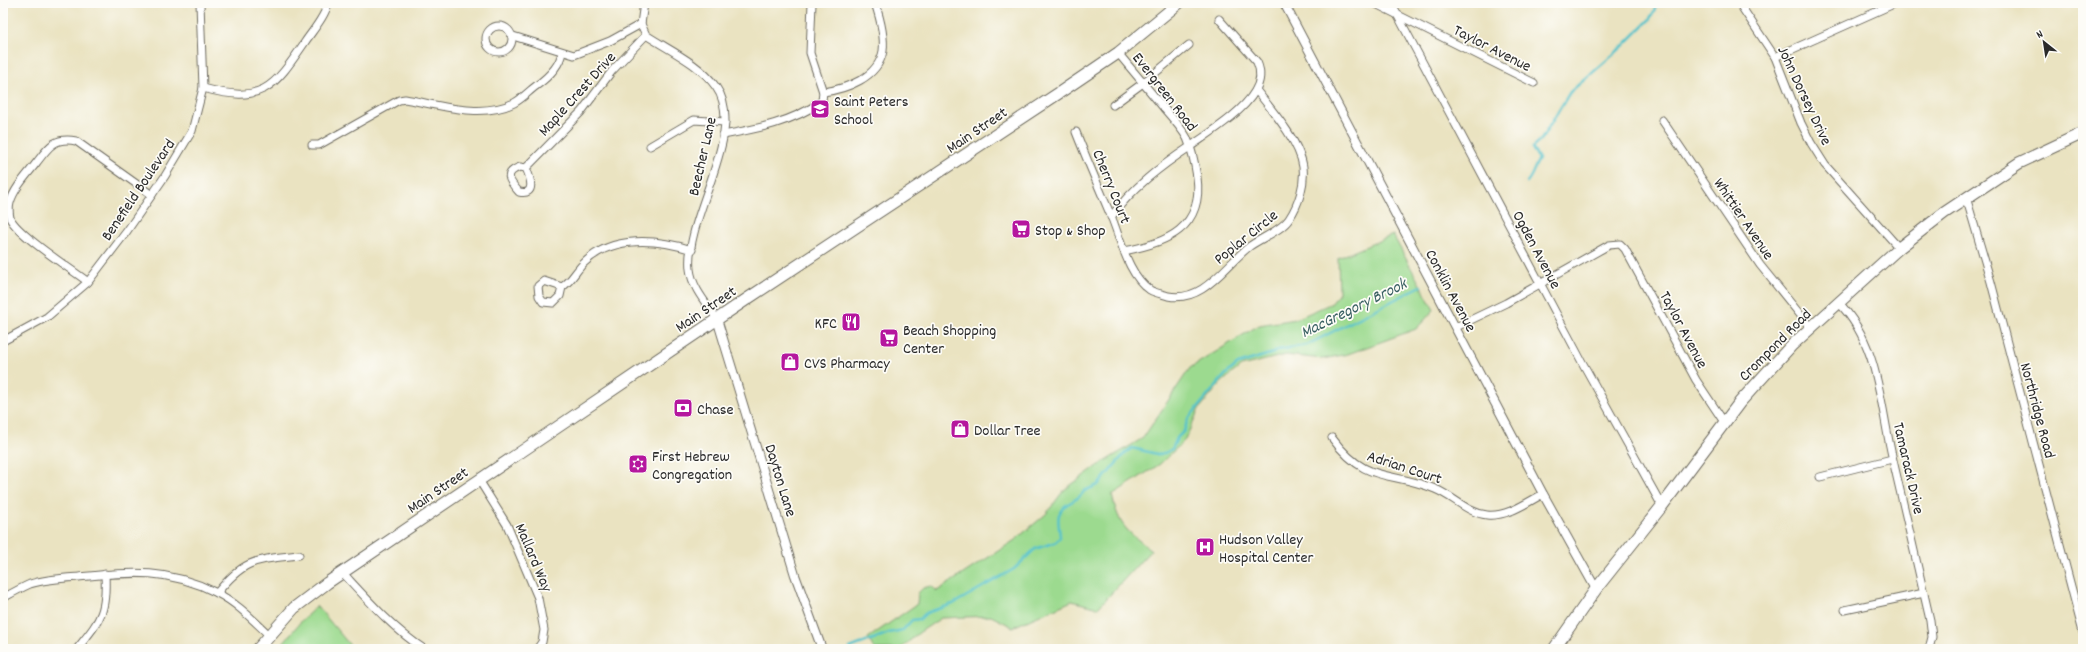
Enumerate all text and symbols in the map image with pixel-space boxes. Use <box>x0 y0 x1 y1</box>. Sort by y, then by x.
street label: Taylor Avenue <box>1449 20 1535 79</box>
north arrow <box>2024 22 2064 62</box>
text: N <box>2034 27 2047 43</box>
street label: John Dorsey Drive <box>1771 43 1837 150</box>
street label: Maple Crest Drive <box>534 47 622 142</box>
street label: Evergreen Road <box>1126 48 1202 137</box>
place label: Saint Peters School <box>834 91 909 132</box>
school or university icon: Saint Peters School <box>809 98 831 120</box>
street label: Main Street <box>942 102 1013 160</box>
street label: Beecher Lane <box>683 115 724 198</box>
street label: Benefield Boulevard <box>96 135 182 246</box>
street label: Cherry Court <box>1085 146 1136 228</box>
street label: Whittier Avenue <box>1707 174 1779 265</box>
street label: Poplar Circle <box>1210 205 1284 271</box>
street label: Ogden Avenue <box>1506 207 1566 293</box>
supermarket icon: Stop & Shop <box>1010 218 1032 240</box>
place label: Stop & Shop <box>1035 220 1106 243</box>
street label: Conklin Avenue <box>1418 246 1481 337</box>
water label: MacGregory Brook <box>1297 273 1413 346</box>
street label: Main Street <box>671 281 742 339</box>
street label: Taylor Avenue <box>1653 287 1713 373</box>
street label: Crompond Road <box>1734 304 1817 387</box>
restaurant icon: KFC <box>840 311 862 333</box>
place label: KFC <box>815 313 837 336</box>
place label: Beach Shopping Center <box>903 320 996 361</box>
supermarket icon: Beach Shopping Center <box>878 327 900 349</box>
shop icon: CVS Pharmacy <box>779 351 801 373</box>
place label: CVS Pharmacy <box>804 353 890 376</box>
street label: Northridge Road <box>2013 360 2060 461</box>
bank icon: Chase <box>672 397 694 419</box>
place label: Chase <box>697 399 734 422</box>
shop icon: Dollar Tree <box>949 418 971 440</box>
place label: Dollar Tree <box>974 420 1041 443</box>
street label: Tamarack Drive <box>1886 420 1929 517</box>
street label: Dayton Lane <box>758 442 802 520</box>
street label: Adrian Court <box>1364 445 1445 491</box>
place label: First Hebrew Congregation <box>652 446 732 487</box>
synagogue icon: First Hebrew Congregation <box>627 453 649 475</box>
street label: Main Street <box>403 462 474 520</box>
street label: Mallard Way <box>508 520 558 596</box>
place label: Hudson Valley Hospital Center <box>1219 529 1314 570</box>
hospital icon: Hudson Valley Hospital Center <box>1194 536 1216 558</box>

